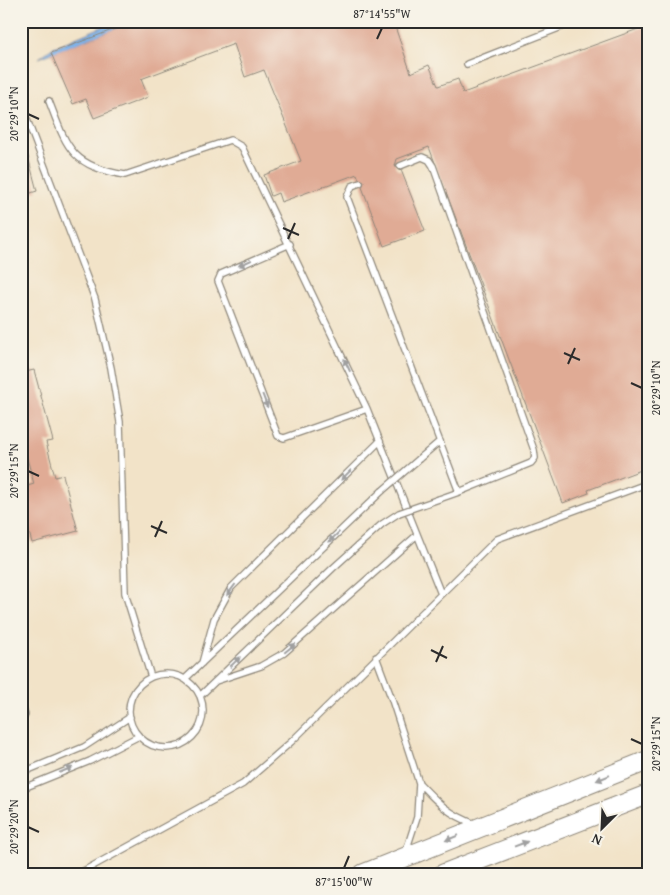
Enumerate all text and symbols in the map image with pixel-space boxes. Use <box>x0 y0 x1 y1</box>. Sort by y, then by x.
text: 87°14'55"W <box>353 5 412 22</box>
text: 20°29'10"N <box>5 86 22 142</box>
one-way arrow <box>238 260 252 268</box>
one-way arrow <box>342 358 350 372</box>
text: 20°29'10"N <box>647 360 664 416</box>
one-way arrow <box>261 394 269 408</box>
text: 20°29'15"N <box>5 443 22 499</box>
one-way arrow <box>340 469 352 481</box>
one-way arrow <box>329 531 341 543</box>
one-way arrow <box>225 583 236 596</box>
one-way arrow <box>284 642 296 654</box>
one-way arrow <box>229 656 241 668</box>
text: 20°29'15"N <box>647 716 664 772</box>
one-way arrow <box>59 766 74 774</box>
one-way arrow <box>596 775 611 783</box>
text: 20°29'20"N <box>5 799 22 855</box>
north arrow <box>578 802 628 852</box>
text: N <box>588 829 605 851</box>
one-way arrow <box>445 835 460 843</box>
one-way arrow <box>514 840 529 848</box>
text: 87°15'00"W <box>315 873 374 890</box>

